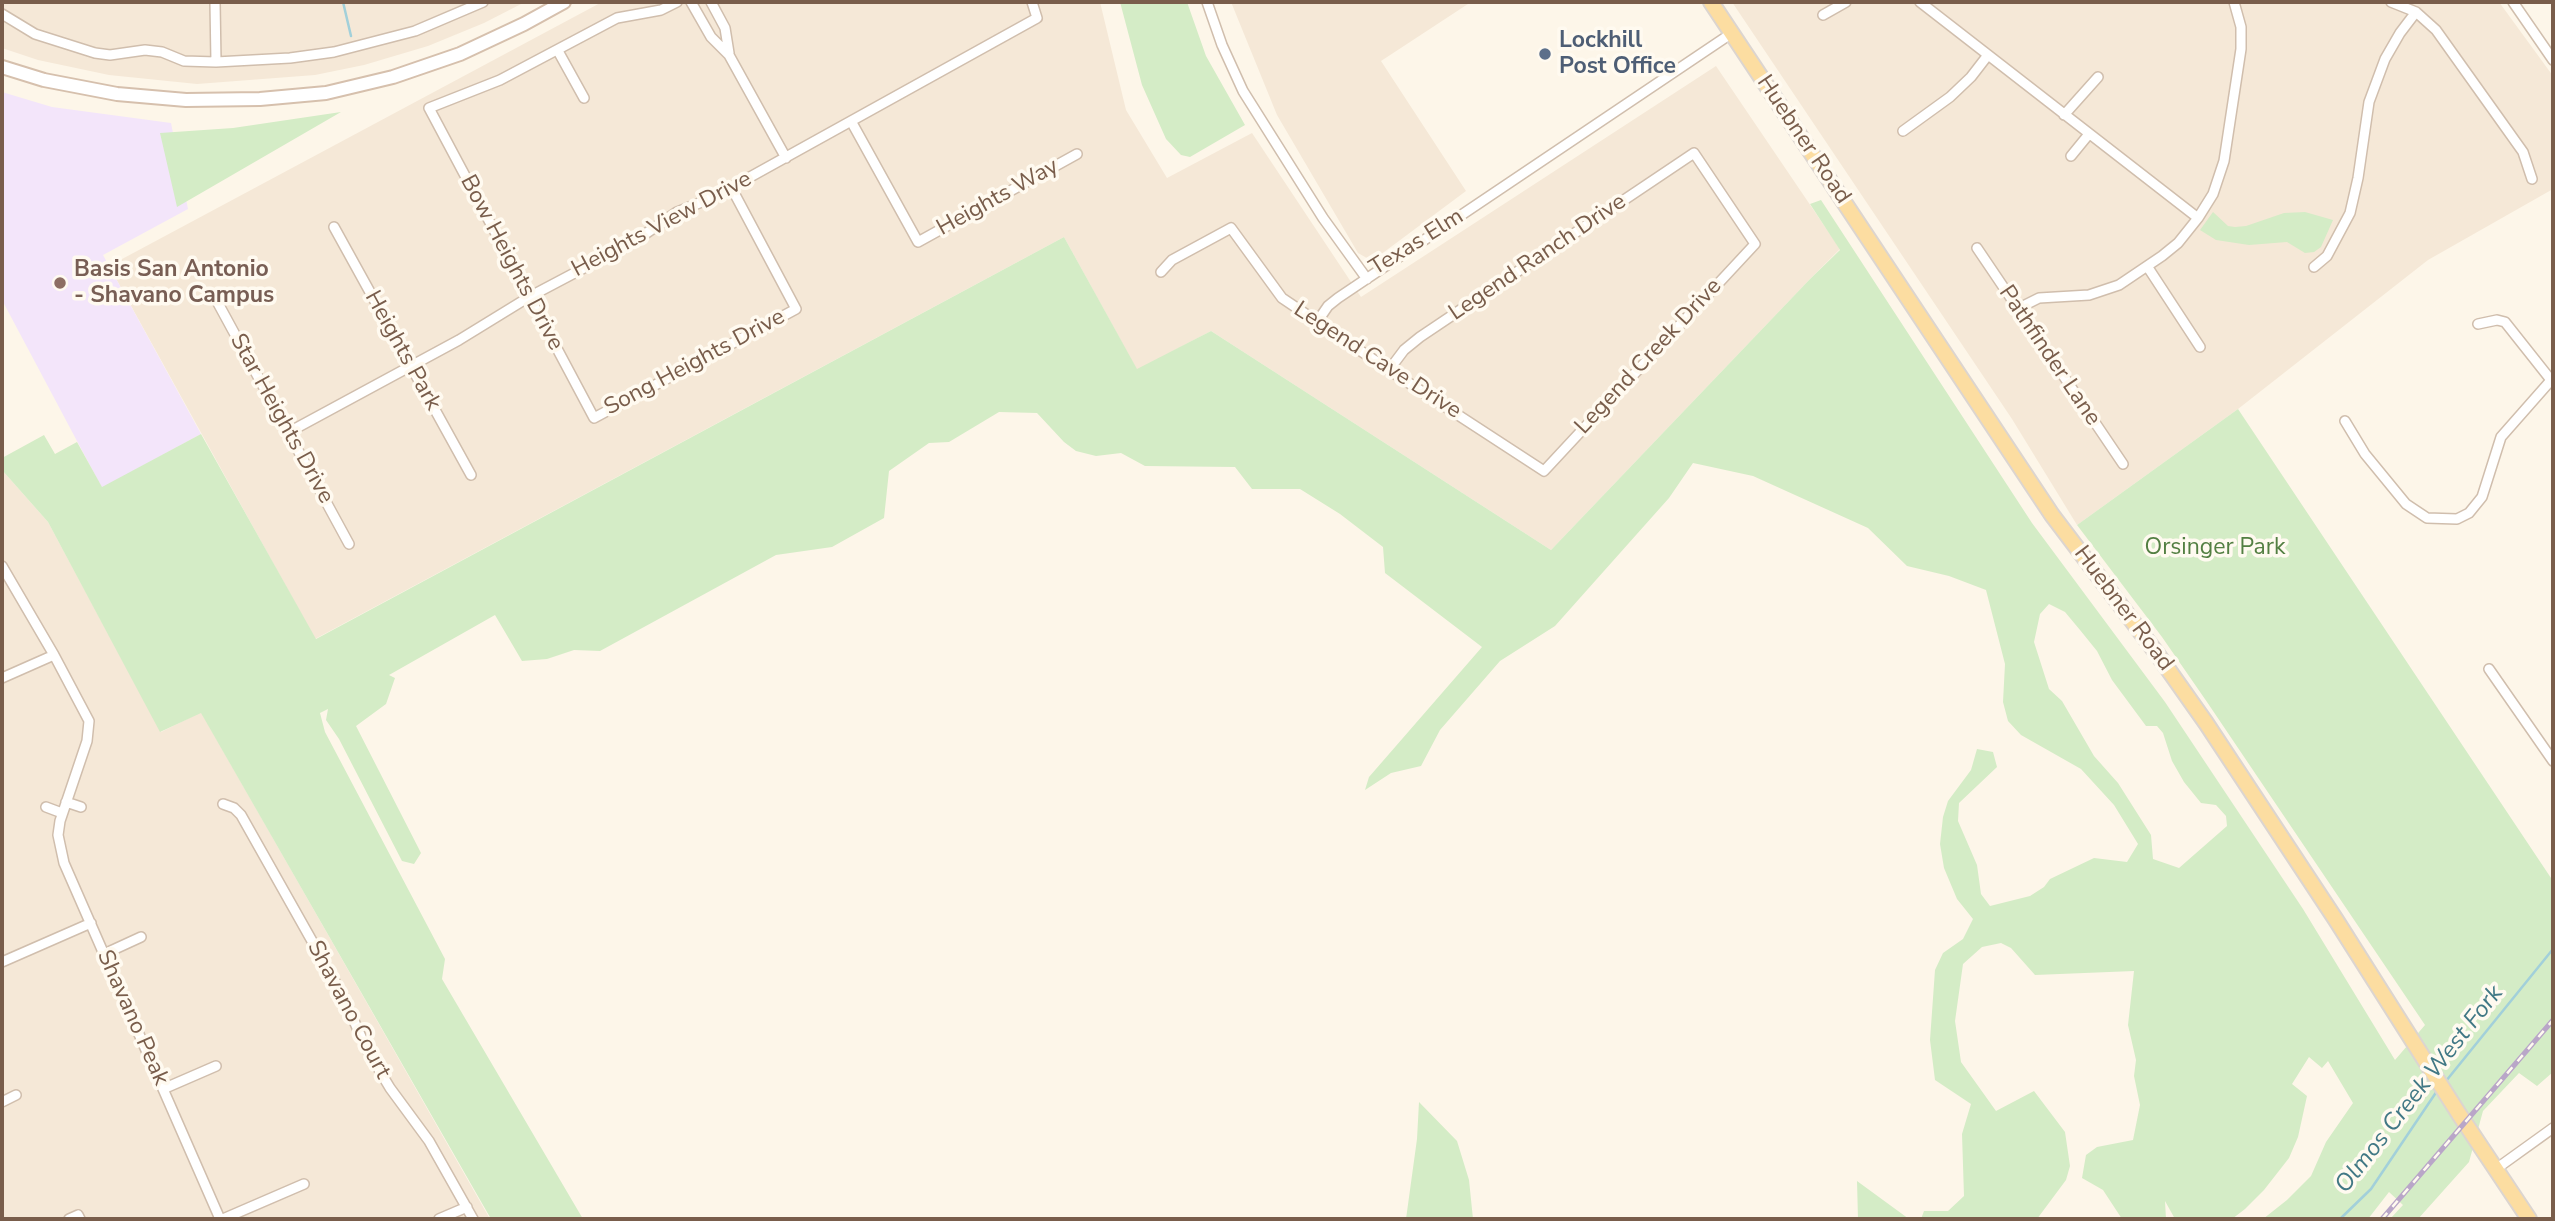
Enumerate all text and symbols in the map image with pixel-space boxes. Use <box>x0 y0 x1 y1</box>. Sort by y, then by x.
place label: Lockhill Post Office <box>1559 27 1676 81</box>
marker: Lockhill Post Office <box>1537 46 1553 62</box>
street label: Huebner Road <box>1750 71 1856 209</box>
street label: Heights Way <box>932 153 1064 243</box>
street label: Heights View Drive <box>567 166 757 284</box>
street label: Bow Heights Drive <box>453 171 569 355</box>
street label: Legend Ranch Drive <box>1444 189 1632 327</box>
street label: Texas Elm <box>1365 203 1469 283</box>
place label: Basis San Antonio - Shavano Campus <box>74 256 274 310</box>
street label: Legend Creek Drive <box>1570 273 1728 441</box>
marker: Basis San Antonio - Shavano Campus <box>52 275 68 291</box>
street label: Pathfinder Lane <box>1992 281 2106 431</box>
street label: Heights Park <box>358 286 446 416</box>
street label: Legend Cave Drive <box>1288 297 1466 425</box>
street label: Song Heights Drive <box>600 304 790 422</box>
street label: Star Heights Drive <box>223 329 339 509</box>
park label: Orsinger Park <box>2144 534 2286 562</box>
street label: Huebner Road <box>2067 541 2179 677</box>
street label: Shavano Court <box>300 936 396 1084</box>
street label: Shavano Peak <box>90 946 174 1090</box>
water label: Olmos Creek West Fork <box>2330 980 2510 1200</box>

